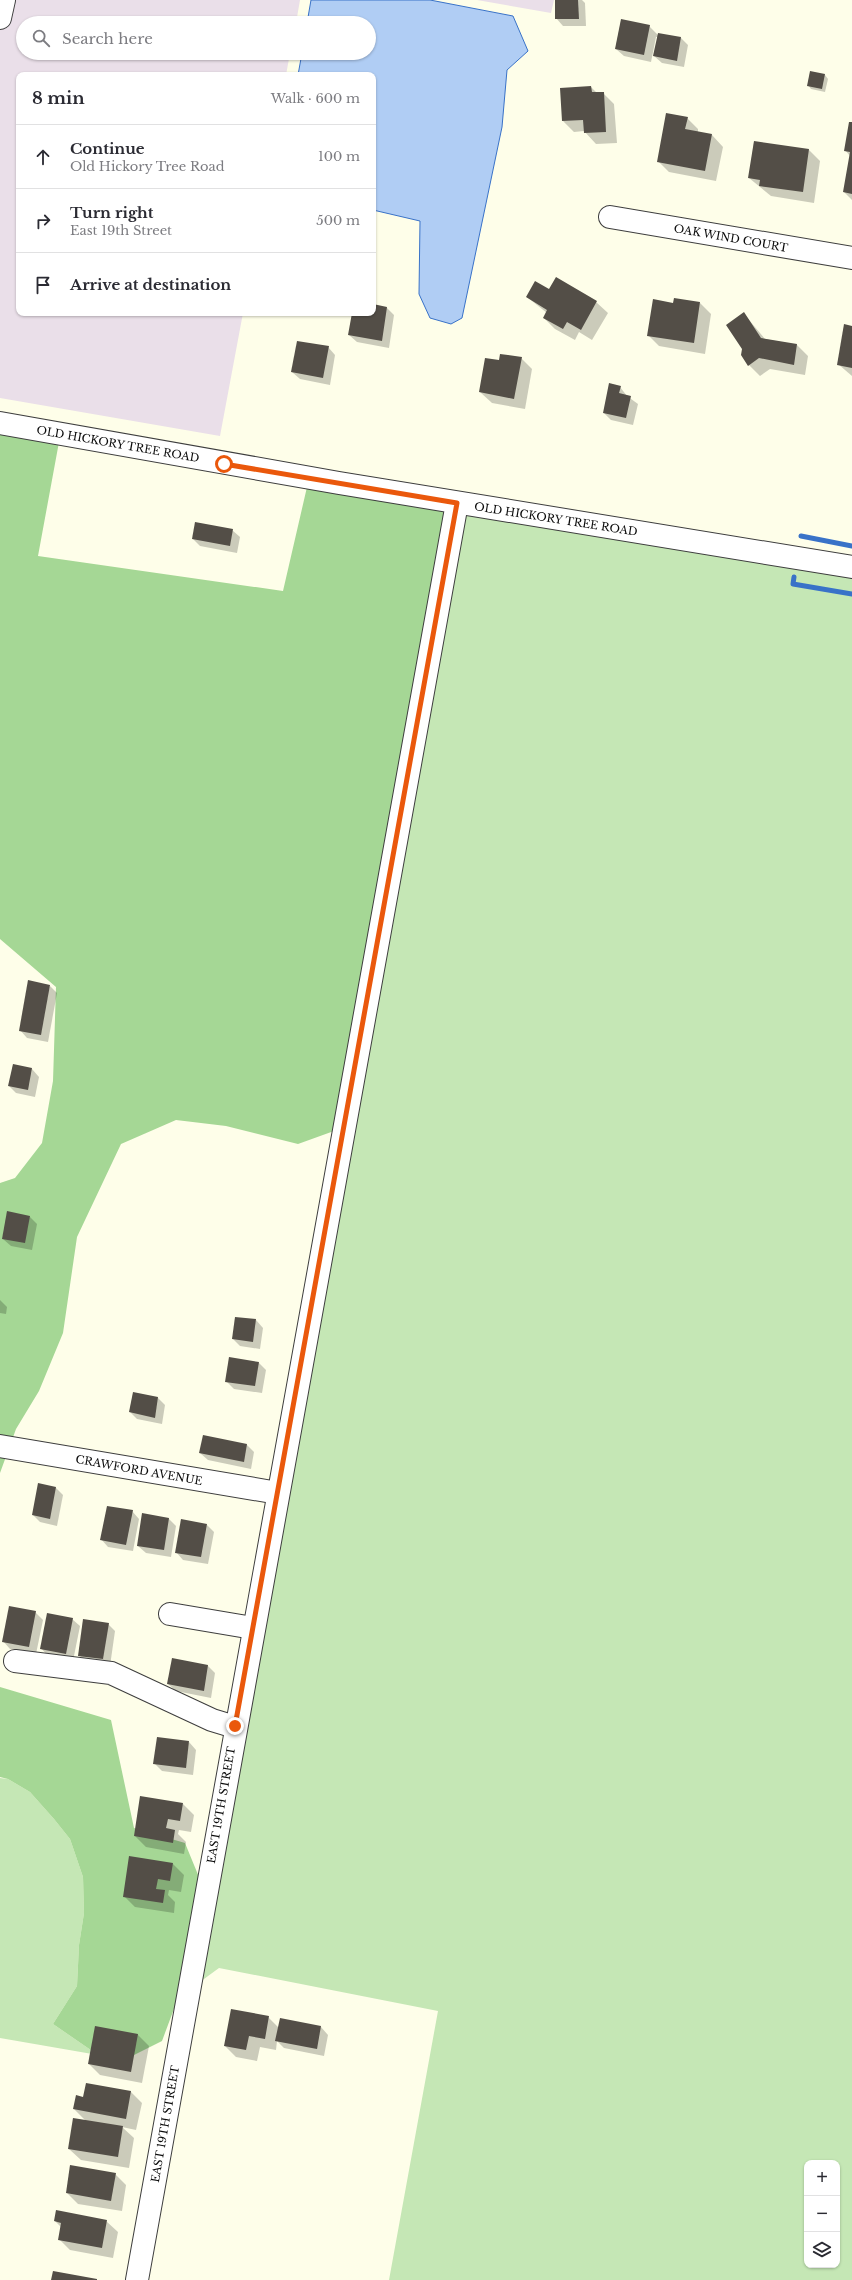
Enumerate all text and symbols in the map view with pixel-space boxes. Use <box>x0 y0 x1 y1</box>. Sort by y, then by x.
search box <box>16 16 376 60</box>
icon: search <box>30 27 52 49</box>
text: Search here <box>62 29 153 48</box>
text: 8 min <box>32 88 85 109</box>
text: Walk · 600 m <box>271 90 360 107</box>
text: Continue <box>70 139 145 158</box>
icon: ahead <box>32 146 54 168</box>
text: 100 m <box>318 148 360 165</box>
text: Old Hickory Tree Road <box>70 158 225 175</box>
text: Turn right <box>70 203 153 222</box>
icon: right <box>32 210 54 232</box>
text: 500 m <box>316 212 360 229</box>
street label: OAK WIND COURT <box>673 221 789 255</box>
text: East 19th Street <box>70 222 172 239</box>
icon: arrive <box>32 274 54 296</box>
text: Arrive at destination <box>70 275 231 294</box>
street label: OLD HICKORY TREE ROAD <box>36 423 201 465</box>
route start <box>215 455 233 473</box>
street label: OLD HICKORY TREE ROAD <box>473 499 639 539</box>
street label: CRAWFORD AVENUE <box>74 1452 204 1488</box>
route end <box>226 1717 244 1735</box>
street label: EAST 19TH STREET <box>204 1745 238 1865</box>
street label: EAST 19TH STREET <box>148 2064 182 2184</box>
map controls <box>804 2160 840 2268</box>
button: + <box>804 2160 840 2196</box>
button: − <box>804 2196 840 2232</box>
button: layers <box>804 2232 840 2268</box>

